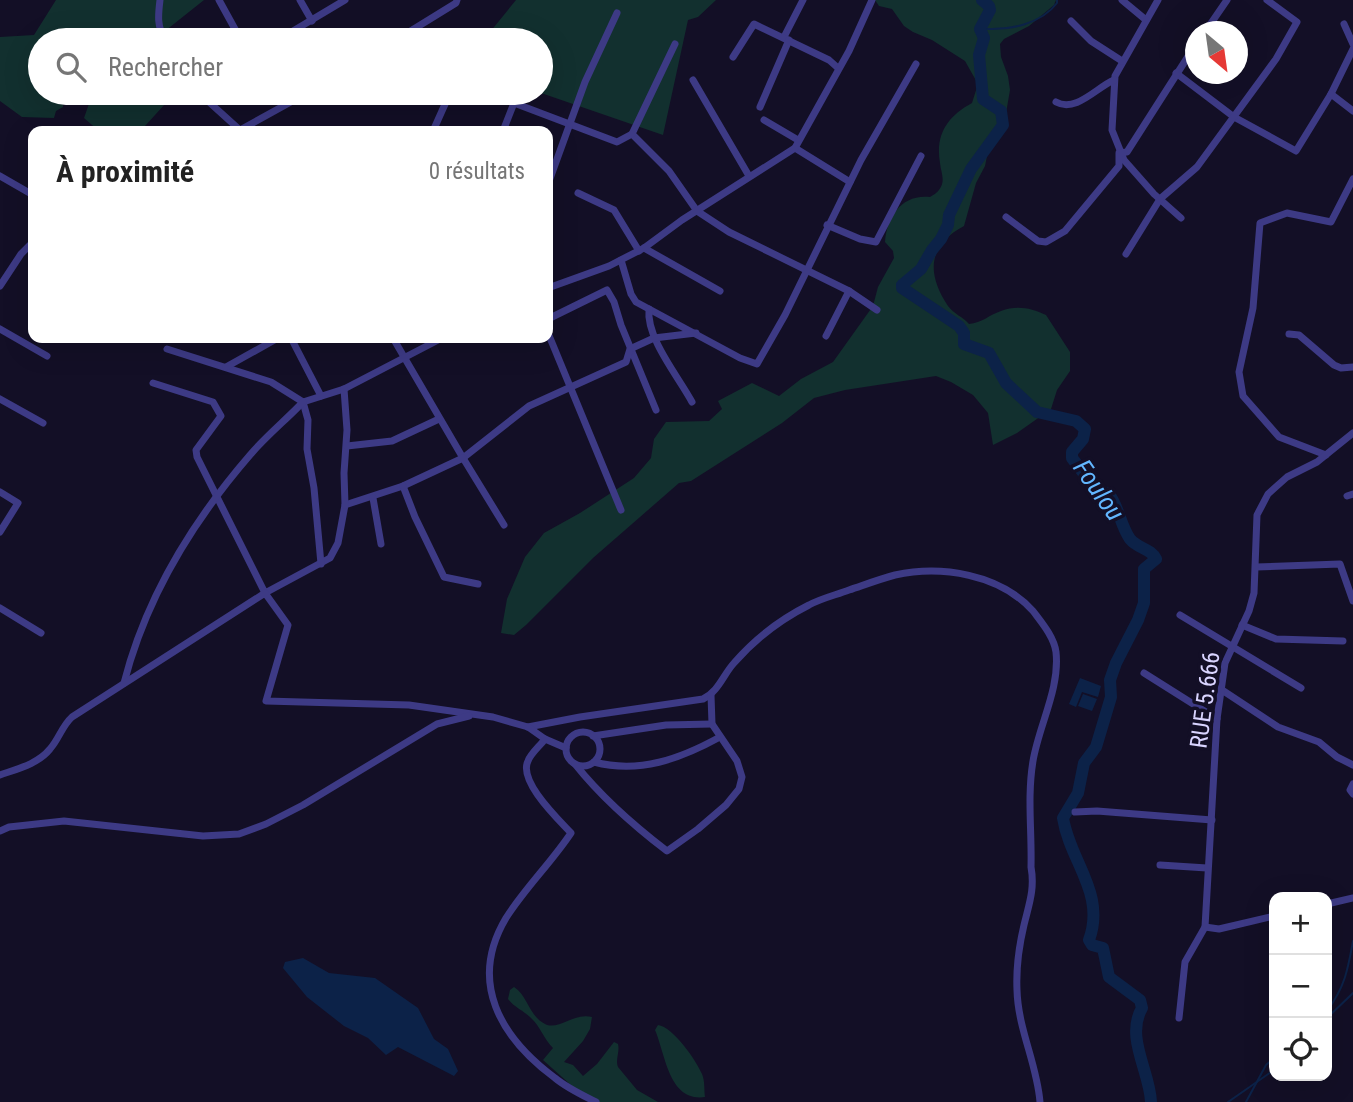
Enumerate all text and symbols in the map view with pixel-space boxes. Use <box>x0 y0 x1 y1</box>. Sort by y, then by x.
north arrow <box>1185 21 1248 84</box>
search box <box>28 28 553 105</box>
icon: search <box>52 48 90 86</box>
text: Rechercher <box>108 52 223 82</box>
text: À proximité <box>56 154 194 189</box>
text: 0 résultats <box>429 158 525 185</box>
water label: Foulou <box>1067 454 1131 526</box>
street label: RUE 5.666 <box>1184 650 1226 750</box>
map controls <box>1269 892 1332 1081</box>
button: + <box>1269 892 1332 955</box>
button: − <box>1269 955 1332 1018</box>
button: locate <box>1269 1018 1332 1081</box>

